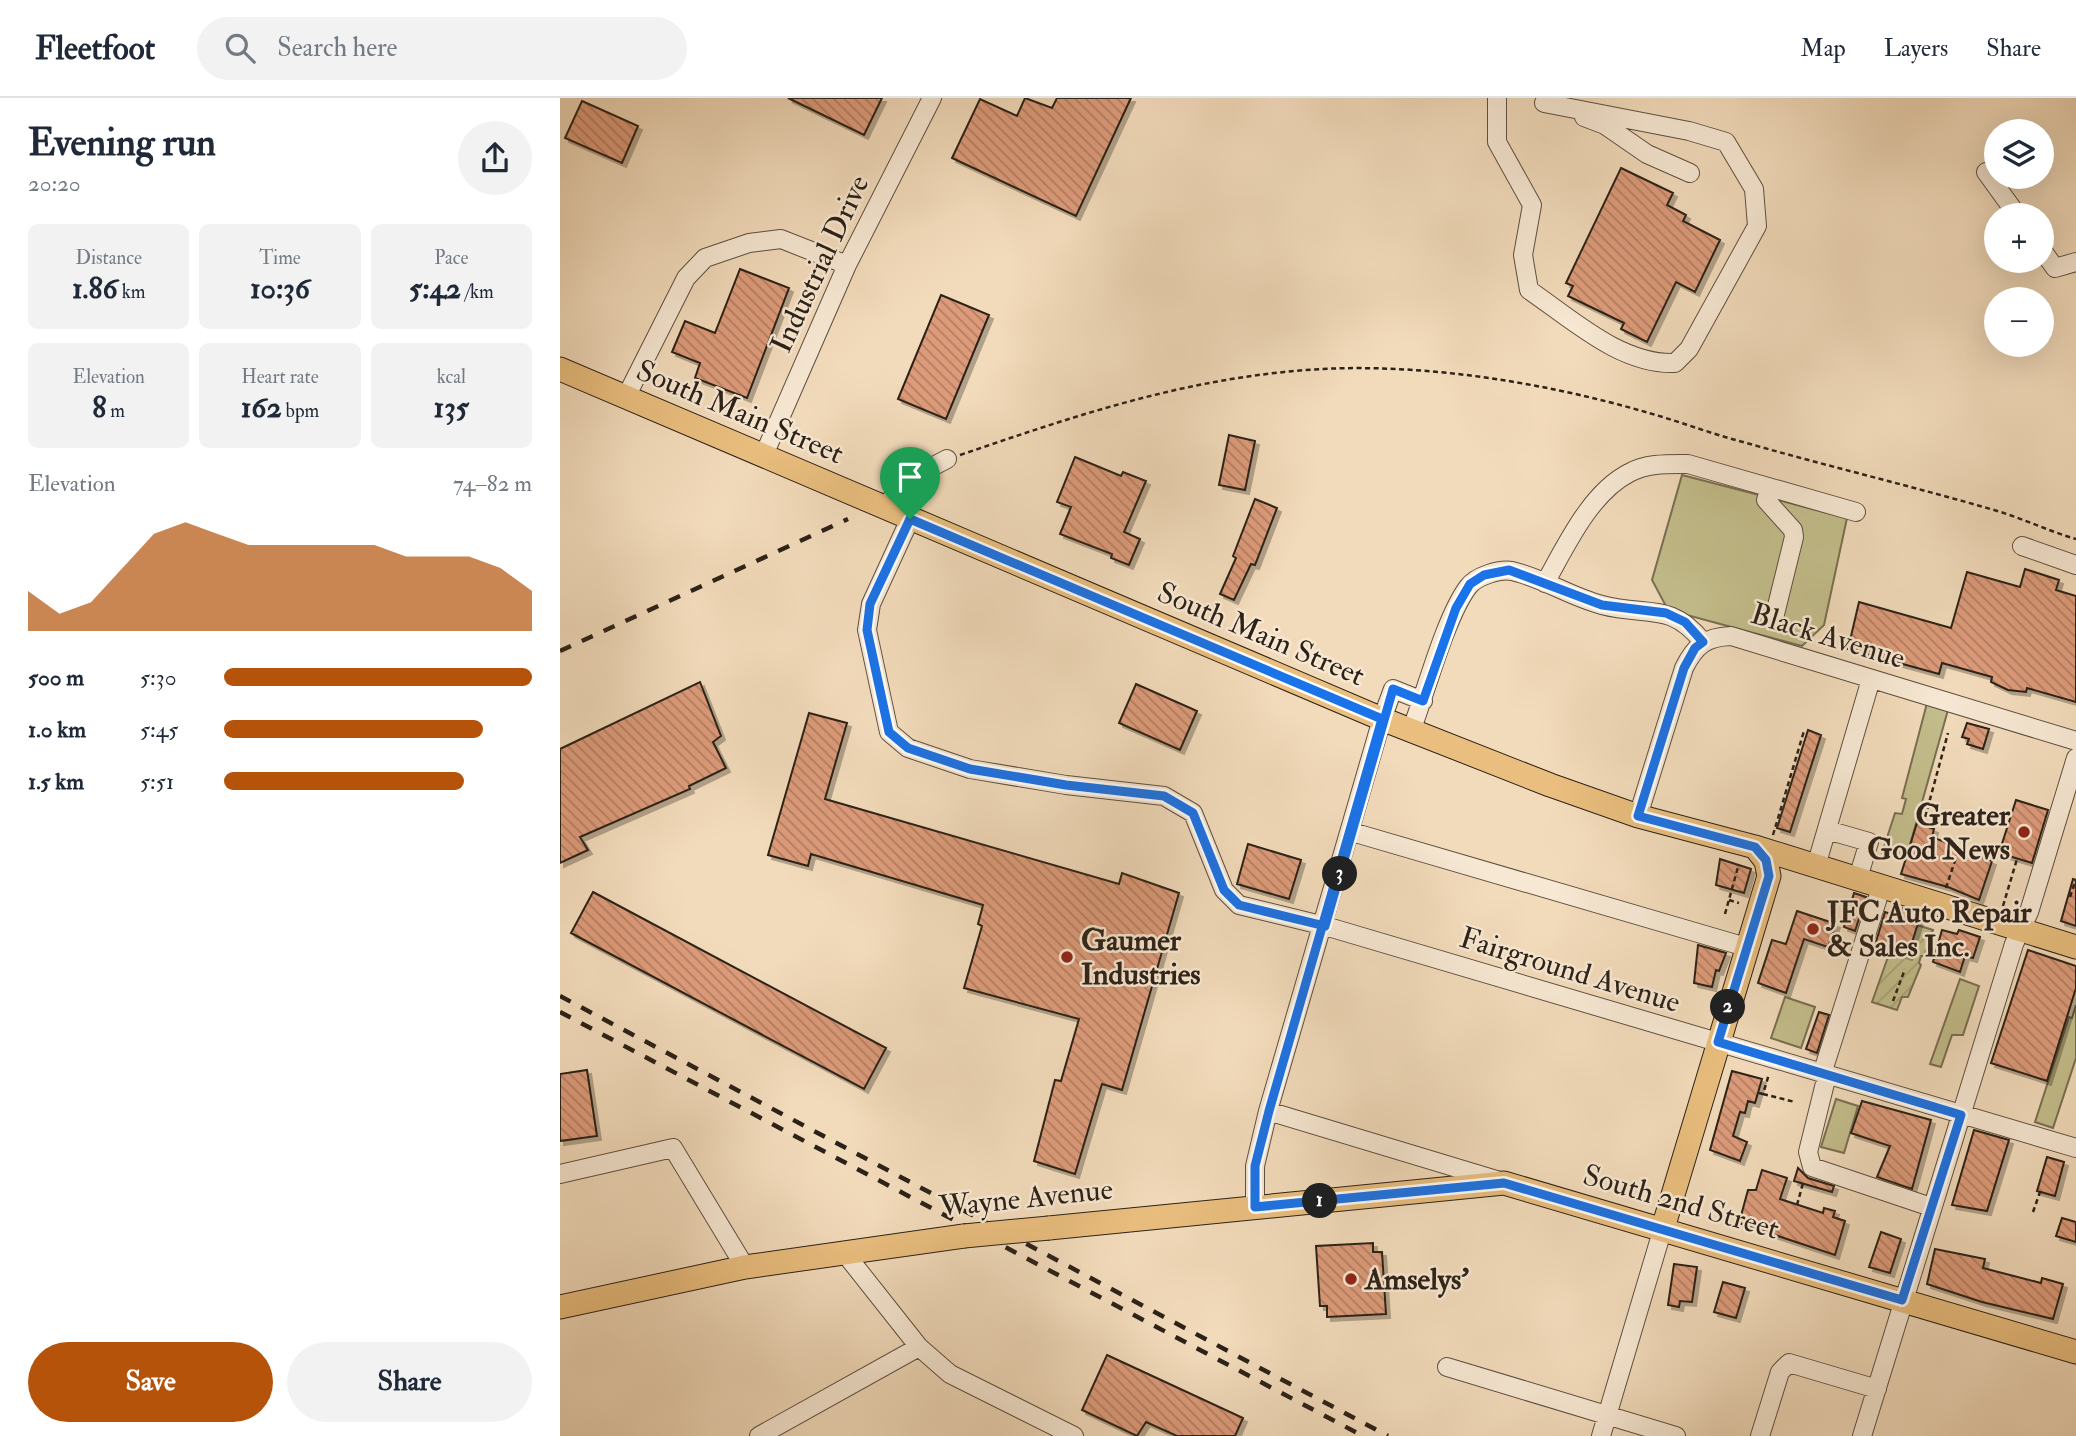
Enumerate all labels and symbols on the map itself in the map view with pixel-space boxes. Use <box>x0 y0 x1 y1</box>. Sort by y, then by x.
street label: Industrial Drive <box>763 169 877 359</box>
street label: South Main Street <box>631 352 849 472</box>
pin <box>880 447 940 519</box>
street label: South Main Street <box>1152 574 1370 694</box>
street label: Black Avenue <box>1746 595 1910 677</box>
place label: Greater Good News <box>1867 797 2011 868</box>
marker: Greater Good News <box>2016 824 2032 840</box>
pin: 3 <box>1322 856 1358 892</box>
place label: JFC Auto Repair & Sales Inc. <box>1825 894 2032 965</box>
street label: Fairground Avenue <box>1455 919 1685 1021</box>
marker: JFC Auto Repair & Sales Inc. <box>1805 921 1821 937</box>
place label: Gaumer Industries <box>1081 922 1201 993</box>
marker: Gaumer Industries <box>1059 949 1075 965</box>
pin: 2 <box>1710 990 1746 1024</box>
street label: South 2nd Street <box>1579 1156 1784 1248</box>
street label: Wayne Avenue <box>936 1170 1115 1226</box>
pin: 1 <box>1302 1184 1338 1218</box>
place label: Amselys' <box>1363 1261 1469 1298</box>
marker: Amselys' <box>1343 1271 1359 1287</box>

